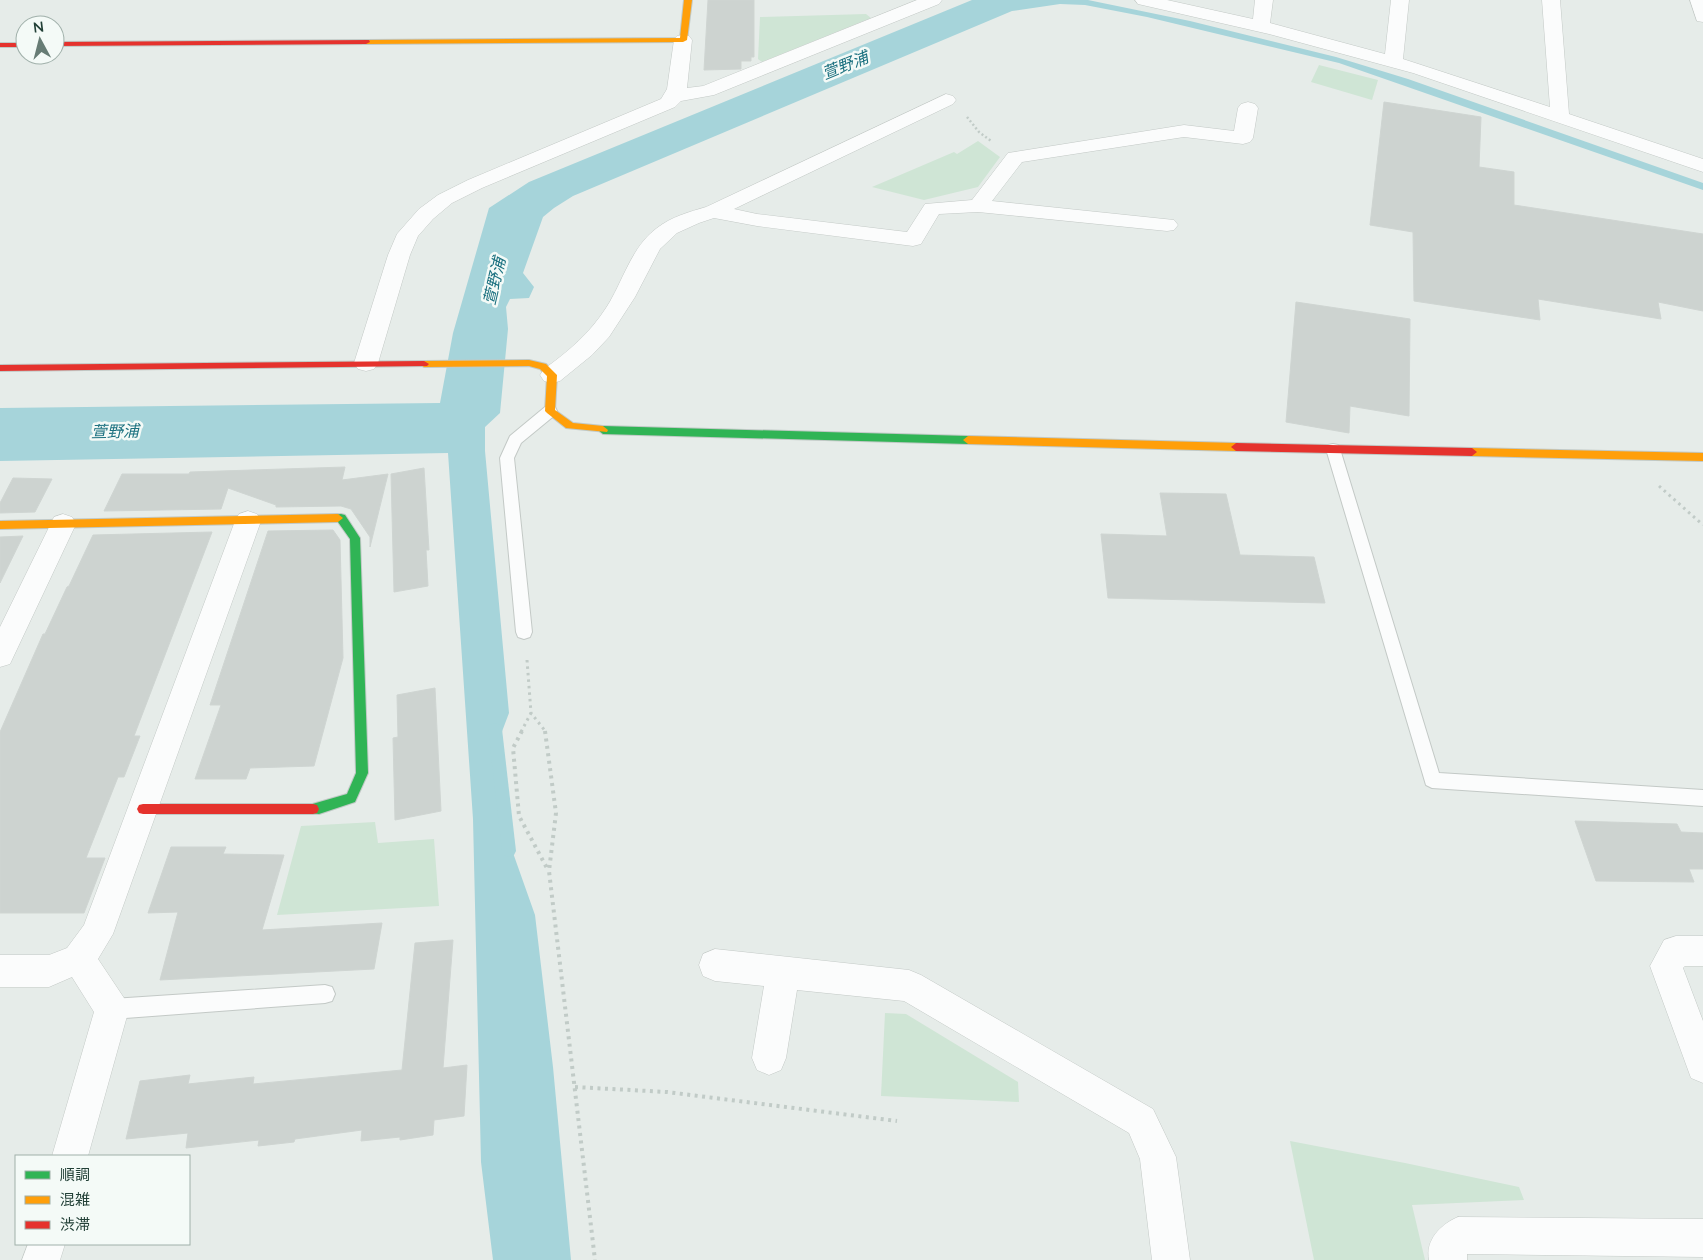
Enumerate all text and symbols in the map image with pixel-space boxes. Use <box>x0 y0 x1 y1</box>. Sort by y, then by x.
north arrow <box>15 15 65 65</box>
text: N <box>32 18 45 36</box>
water label: 萱野浦 <box>819 46 873 82</box>
water label: 萱野浦 <box>479 252 509 306</box>
water label: 萱野浦 <box>91 421 142 440</box>
legend <box>15 1155 190 1245</box>
text: 順調 <box>60 1165 90 1183</box>
text: 混雑 <box>60 1190 90 1208</box>
text: 渋滞 <box>60 1215 90 1233</box>

